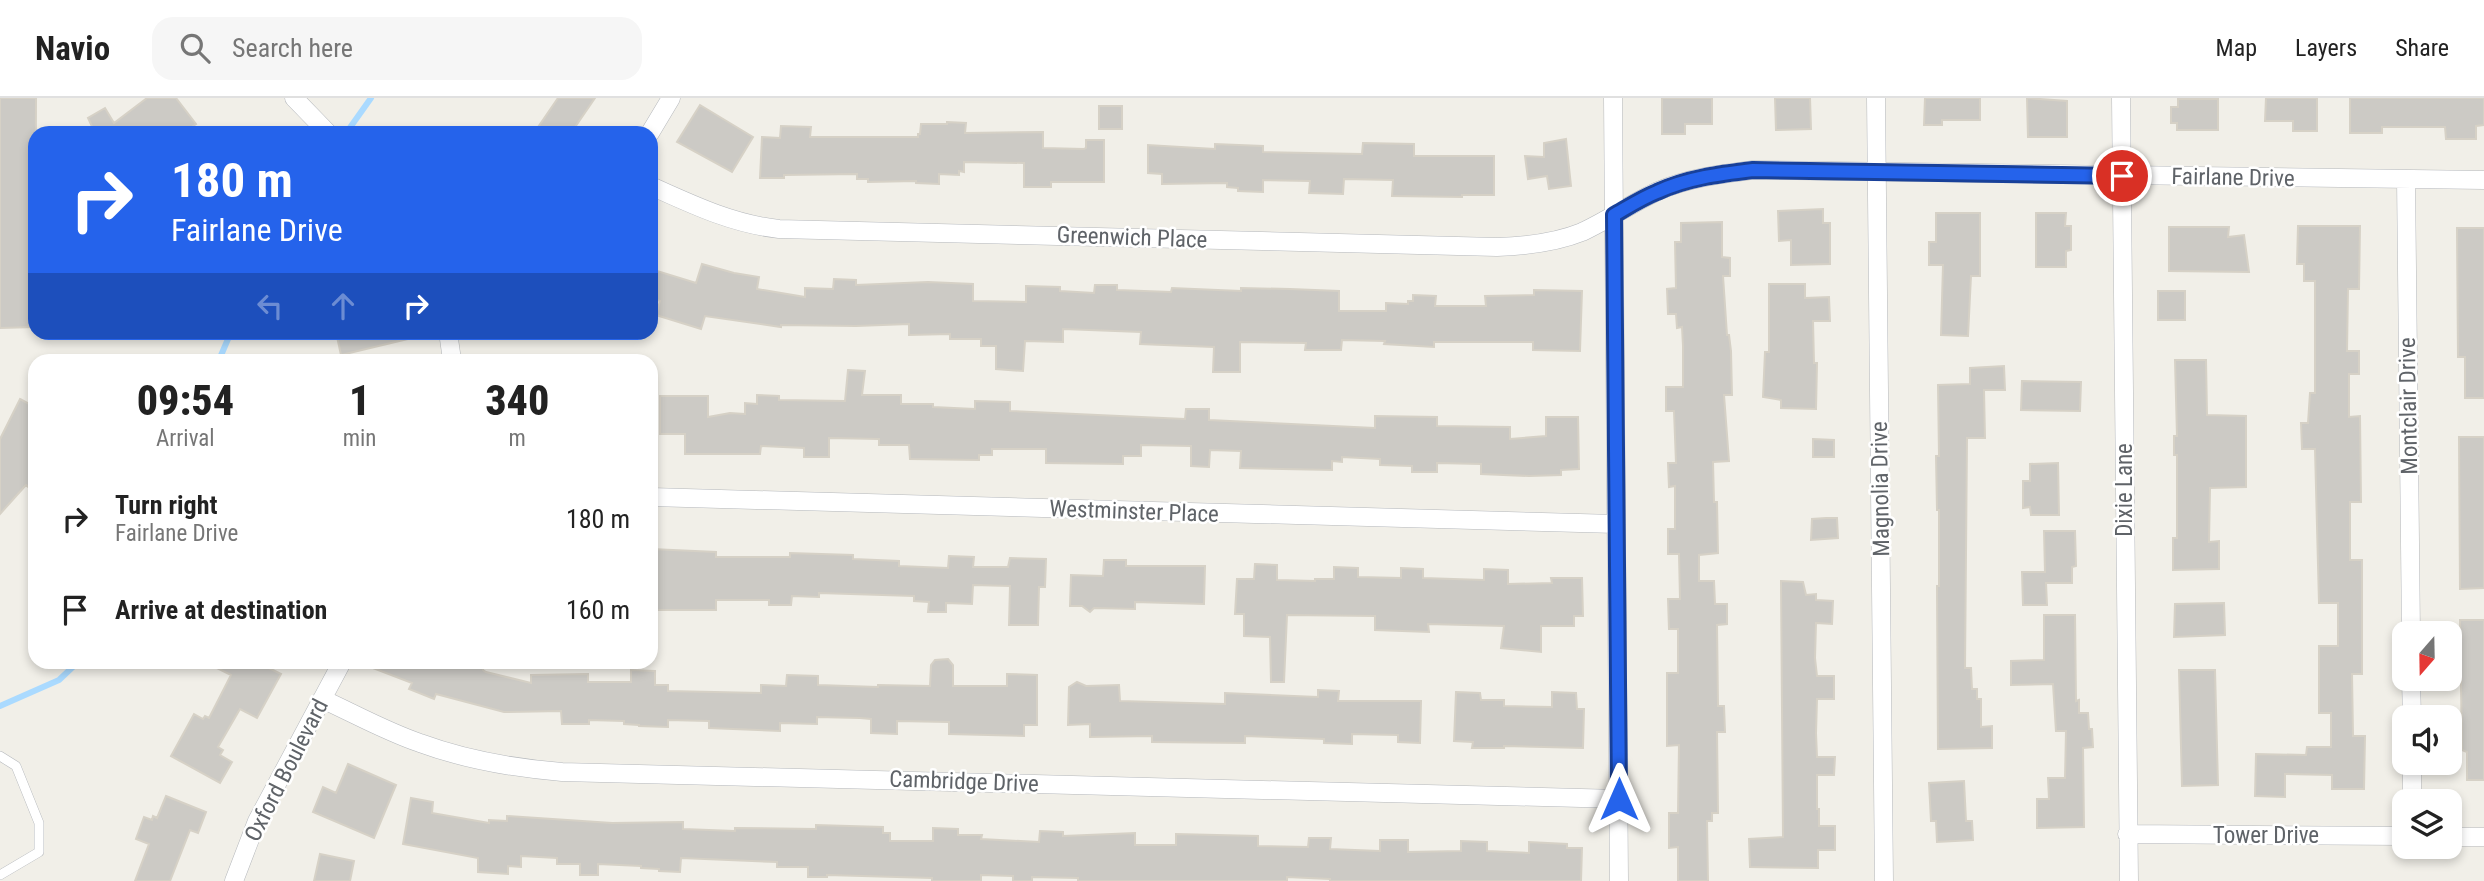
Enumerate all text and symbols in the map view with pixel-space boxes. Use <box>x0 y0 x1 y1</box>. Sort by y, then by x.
search box <box>152 17 642 80</box>
text: Navio <box>35 29 110 68</box>
icon: search <box>176 29 214 67</box>
text: Search here <box>232 33 353 63</box>
text: Map <box>2216 34 2257 62</box>
text: Layers <box>2295 34 2357 62</box>
text: Share <box>2395 34 2449 62</box>
pin <box>2092 146 2152 206</box>
text: 180 m <box>171 152 293 209</box>
icon: right <box>56 154 147 245</box>
icon: arrive <box>2103 157 2141 195</box>
street label: Fairlane Drive <box>2171 163 2295 192</box>
text: Fairlane Drive <box>171 211 343 249</box>
street label: Greenwich Place <box>1056 221 1208 254</box>
icon: left <box>251 287 289 325</box>
icon: ahead <box>324 287 362 325</box>
icon: right <box>397 287 435 325</box>
street label: Montclair Drive <box>2394 337 2423 475</box>
text: 09:54 <box>137 376 234 425</box>
text: 1 <box>349 376 370 425</box>
text: 340 <box>485 376 549 425</box>
street label: Magnolia Drive <box>1866 421 1895 557</box>
text: Arrival <box>156 425 215 452</box>
text: min <box>343 425 376 452</box>
text: m <box>509 425 526 452</box>
street label: Dixie Lane <box>2111 443 2138 537</box>
text: Turn right <box>115 490 217 520</box>
street label: Westminster Place <box>1049 495 1219 528</box>
icon: right <box>56 500 94 538</box>
text: 180 m <box>566 504 630 534</box>
text: Fairlane Drive <box>115 520 238 547</box>
icon: arrive <box>56 591 94 629</box>
text: Arrive at destination <box>115 595 327 625</box>
text: 160 m <box>566 595 630 625</box>
north arrow <box>2392 621 2462 691</box>
map controls <box>2392 621 2462 859</box>
street label: Oxford Boulevard <box>239 694 334 846</box>
button: sound <box>2392 705 2462 775</box>
position arrow <box>1582 762 1656 836</box>
street label: Cambridge Drive <box>889 765 1039 798</box>
button: layers <box>2392 789 2462 859</box>
street label: Tower Drive <box>2213 822 2319 849</box>

